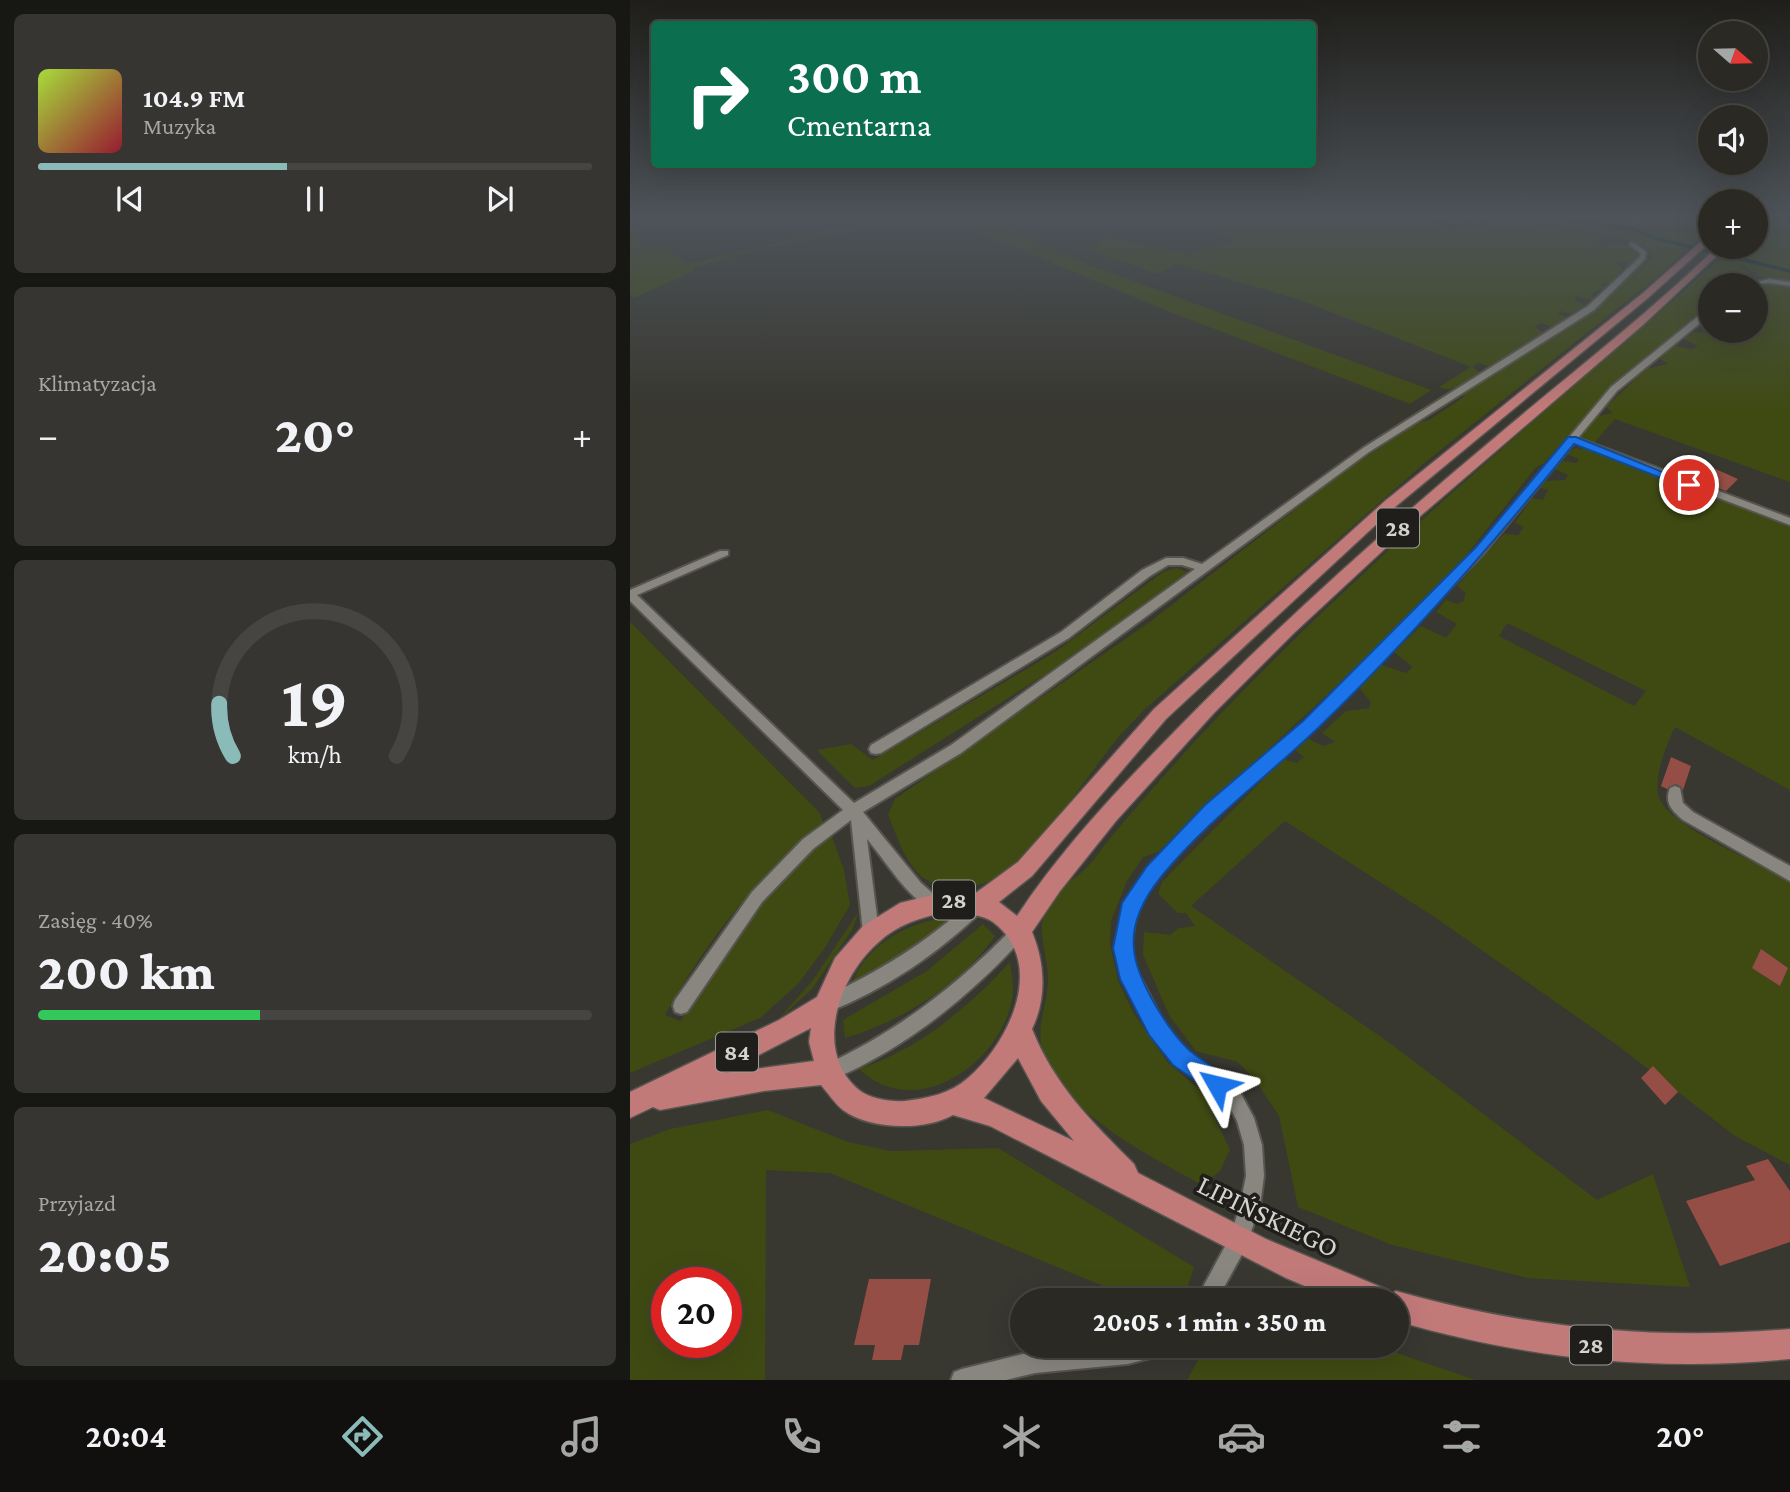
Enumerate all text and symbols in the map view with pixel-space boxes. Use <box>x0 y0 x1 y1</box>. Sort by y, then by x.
north arrow <box>1698 21 1768 91</box>
map controls <box>1698 21 1768 343</box>
icon: right <box>672 49 763 140</box>
text: 300 m <box>787 49 921 104</box>
text: 104.9 FM <box>143 84 245 113</box>
button: sound <box>1698 105 1768 175</box>
text: Cmentarna <box>787 107 931 143</box>
text: Muzyka <box>143 113 216 139</box>
icon: previous <box>111 180 149 218</box>
icon: pause <box>296 180 334 218</box>
icon: next <box>481 180 519 218</box>
button: + <box>1698 189 1768 259</box>
button: − <box>1698 273 1768 343</box>
text: Klimatyzacja <box>38 370 157 396</box>
text: 20° <box>275 405 355 463</box>
text: − <box>38 414 58 456</box>
text: + <box>572 414 592 456</box>
pin <box>1659 455 1719 515</box>
icon: arrive <box>1670 466 1708 504</box>
road number: 28 <box>1377 508 1419 548</box>
text: 19 <box>282 661 348 742</box>
text: km/h <box>288 741 342 768</box>
road number: 28 <box>933 880 975 920</box>
text: Zasięg · 40% <box>38 907 153 933</box>
text: 200 km <box>38 942 215 1000</box>
road number: 84 <box>716 1032 758 1072</box>
position arrow <box>1180 1048 1254 1122</box>
street label: LIPIŃSKIEGO <box>1193 1169 1343 1263</box>
text: Przyjazd <box>38 1190 116 1216</box>
text: 20:05 <box>38 1225 172 1283</box>
speed limit sign: 20 <box>651 1267 742 1358</box>
text: 20:05 · 1 min · 350 m <box>1093 1308 1326 1337</box>
road number: 28 <box>1570 1326 1612 1364</box>
icon: directions <box>338 1412 387 1461</box>
icon: music <box>557 1412 606 1461</box>
icon: phone <box>777 1412 826 1461</box>
icon: climate <box>997 1412 1046 1461</box>
icon: car <box>1217 1412 1266 1461</box>
icon: filters <box>1437 1412 1486 1461</box>
text: 20:04 <box>85 1418 167 1454</box>
text: 20° <box>1656 1418 1705 1454</box>

